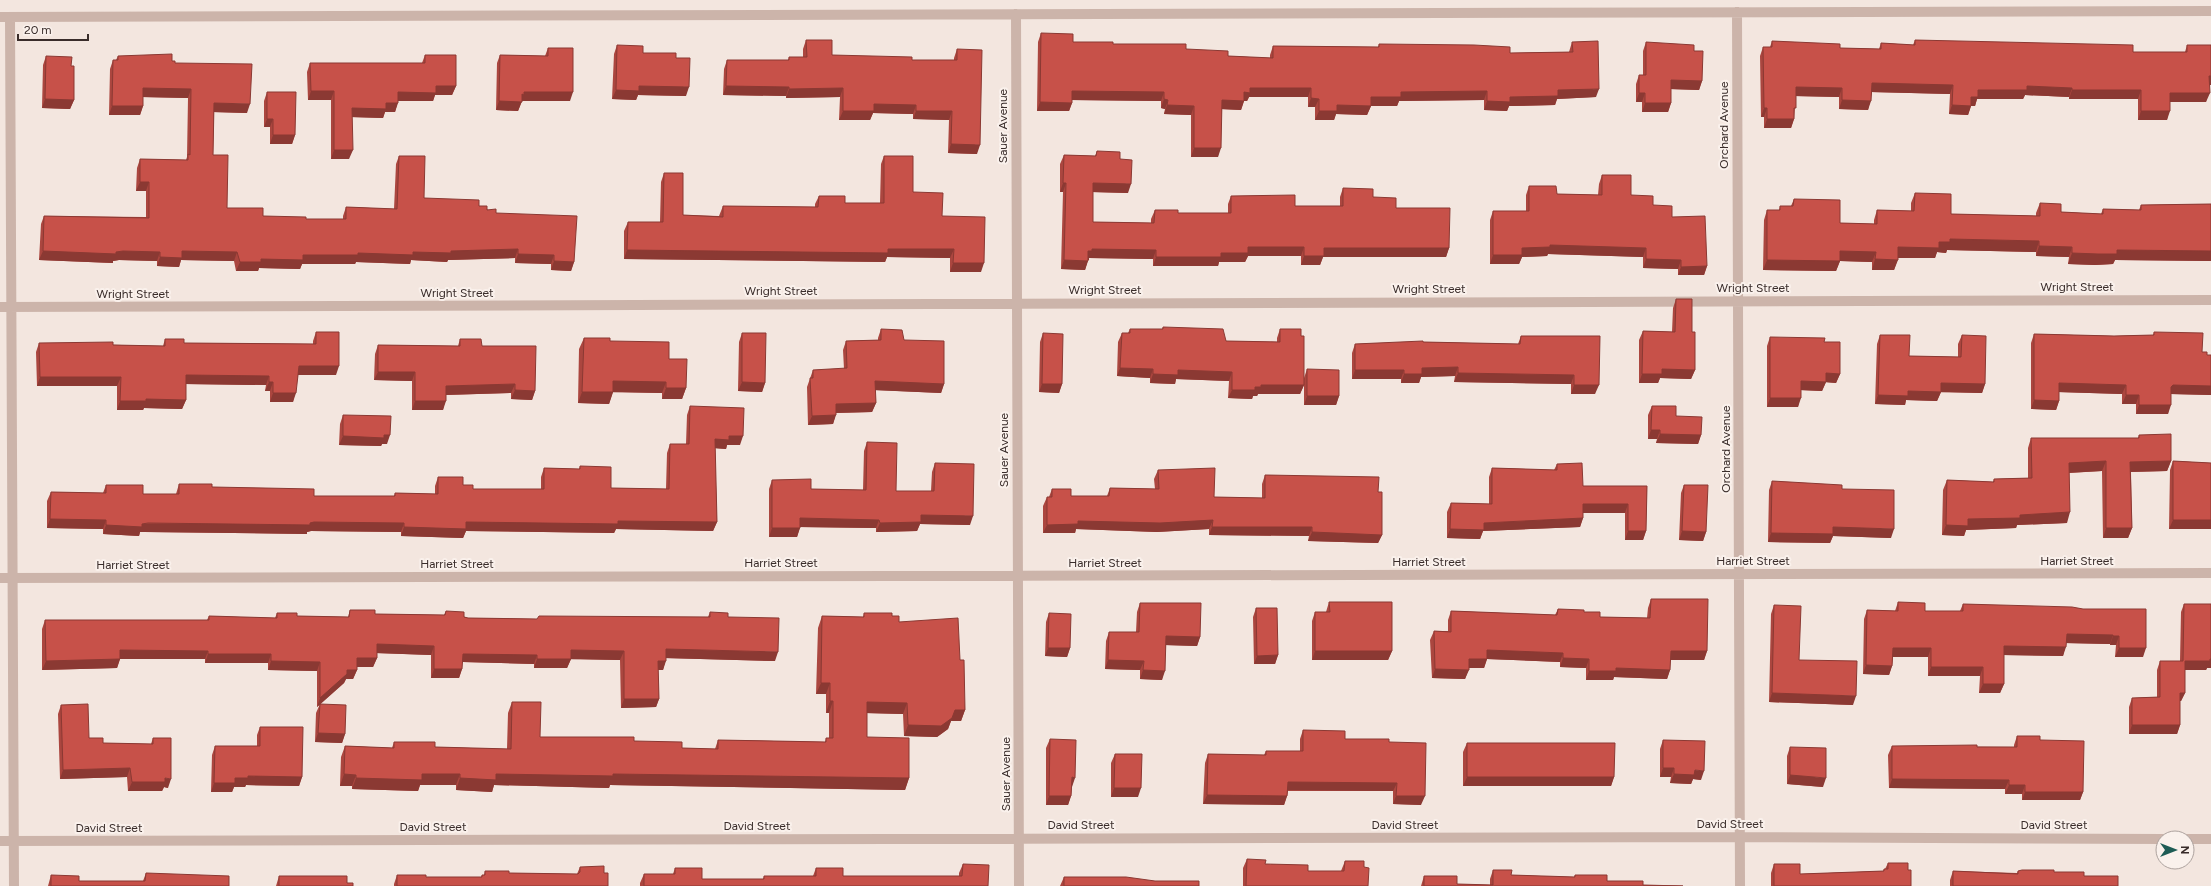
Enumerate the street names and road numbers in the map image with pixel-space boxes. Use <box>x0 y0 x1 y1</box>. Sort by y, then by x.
street label: Orchard Avenue <box>1717 81 1731 169</box>
street label: Sauer Avenue <box>996 88 1010 163</box>
street label: Wright Street <box>2040 280 2114 294</box>
street label: Wright Street <box>1716 281 1790 295</box>
street label: Wright Street <box>1392 282 1466 296</box>
street label: Wright Street <box>1068 283 1142 297</box>
street label: Wright Street <box>744 284 818 298</box>
street label: Wright Street <box>420 286 494 300</box>
street label: Wright Street <box>96 287 170 301</box>
street label: Orchard Avenue <box>1719 405 1733 493</box>
street label: Sauer Avenue <box>997 412 1011 487</box>
street label: Harriet Street <box>1716 554 1790 568</box>
street label: Harriet Street <box>2040 554 2114 568</box>
street label: Harriet Street <box>1392 555 1466 569</box>
street label: Harriet Street <box>744 556 818 570</box>
street label: Harriet Street <box>1068 556 1142 570</box>
street label: Harriet Street <box>420 557 494 571</box>
street label: Harriet Street <box>96 558 170 572</box>
street label: Sauer Avenue <box>999 736 1013 811</box>
street label: David Street <box>1697 817 1764 831</box>
street label: David Street <box>1048 818 1115 832</box>
street label: David Street <box>1372 818 1439 832</box>
street label: David Street <box>2021 818 2088 832</box>
street label: David Street <box>724 819 791 833</box>
street label: David Street <box>400 820 467 834</box>
street label: David Street <box>76 821 143 835</box>

